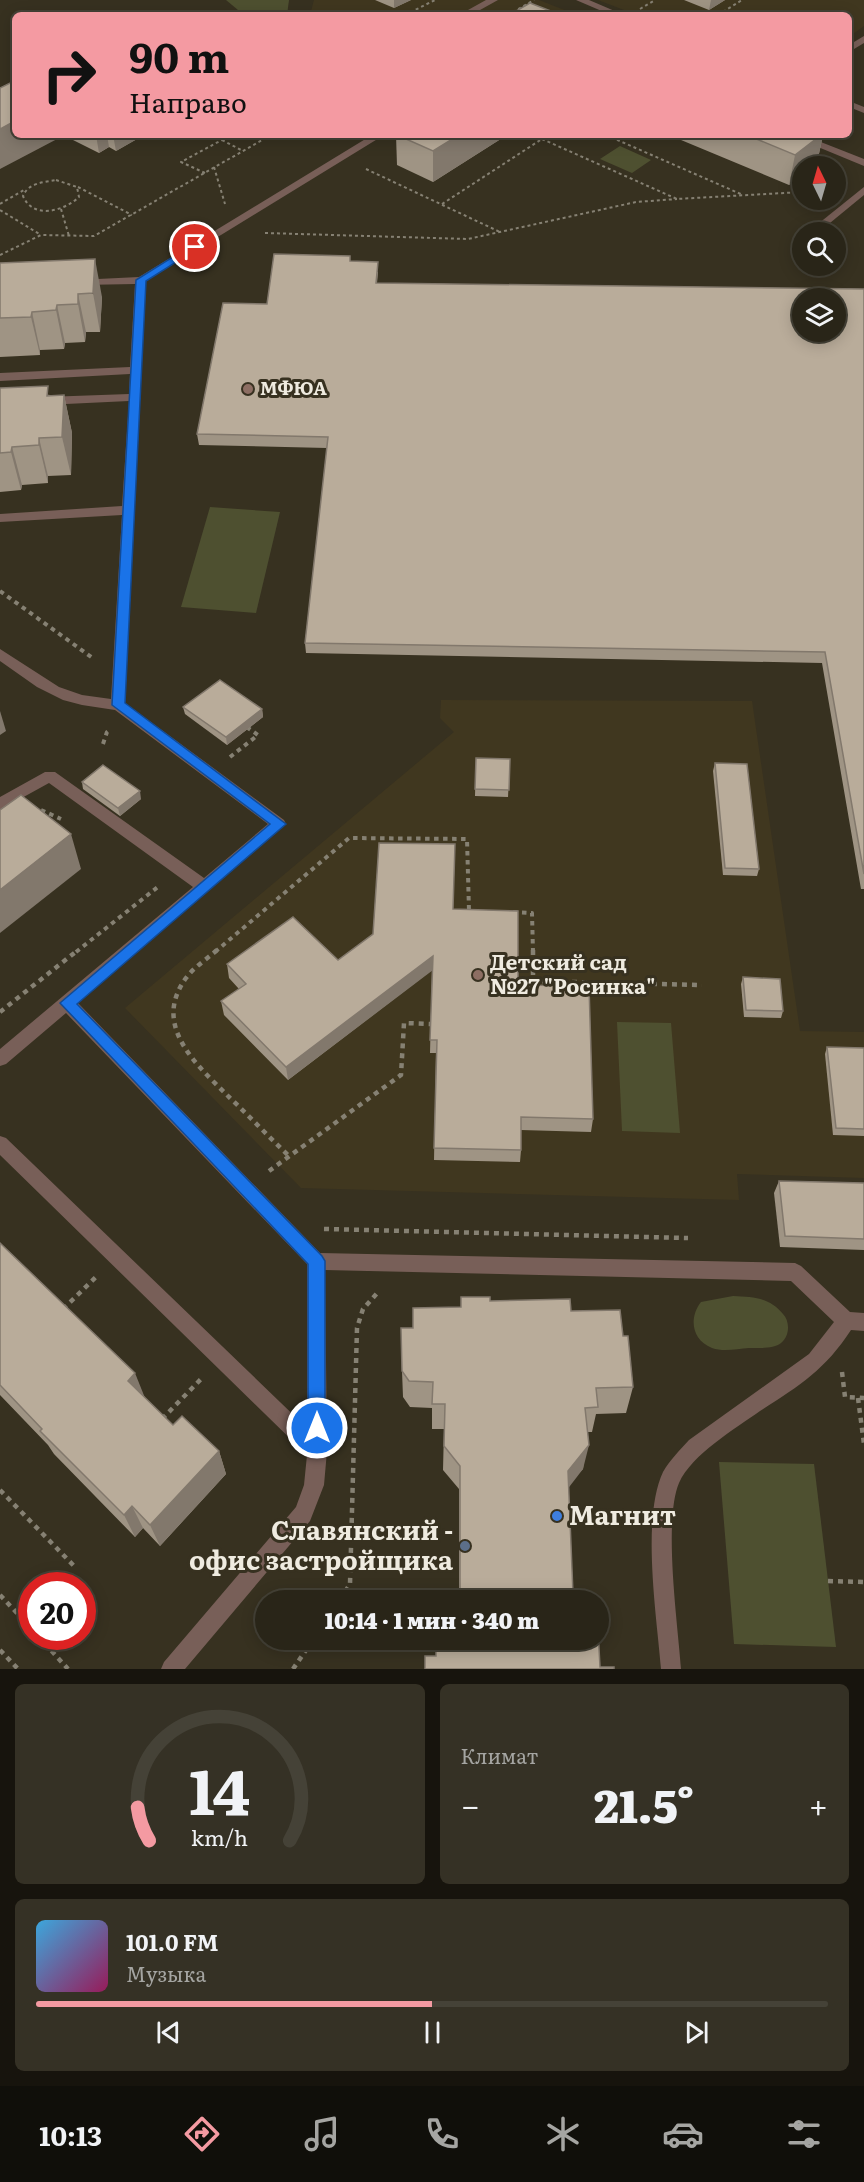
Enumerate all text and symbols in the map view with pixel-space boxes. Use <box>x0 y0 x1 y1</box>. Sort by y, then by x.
text: 90 m <box>129 24 229 86</box>
icon: right <box>30 36 108 114</box>
text: Направо <box>129 81 247 121</box>
north arrow <box>792 156 846 210</box>
map controls <box>792 156 846 342</box>
pin <box>169 221 220 272</box>
button: search <box>792 222 846 276</box>
icon: arrive <box>178 230 211 263</box>
button: layers <box>792 288 846 342</box>
place label: МФЮА <box>260 374 327 401</box>
marker: МФЮА <box>241 382 255 396</box>
place label: Детский сад №27 "Росинка" <box>490 945 655 1000</box>
marker: Детский сад №27 "Росинка" <box>471 968 485 982</box>
position arrow <box>285 1396 349 1460</box>
place label: Магнит <box>569 1494 676 1533</box>
place label: Славянский - офис застройщика <box>189 1509 453 1578</box>
marker: Магнит <box>550 1509 564 1523</box>
marker: Славянский - офис застройщика <box>458 1539 472 1553</box>
speed limit sign: 20 <box>18 1572 96 1650</box>
text: 10:14 · 1 мин · 340 m <box>325 1603 539 1636</box>
text: Климат <box>461 1740 538 1770</box>
text: 14 <box>189 1742 250 1834</box>
text: 21.5° <box>594 1770 694 1837</box>
text: − <box>461 1779 480 1828</box>
text: + <box>809 1779 828 1828</box>
text: km/h <box>191 1821 248 1853</box>
text: 101.0 FM <box>126 1925 219 1958</box>
text: Музыка <box>126 1958 206 1988</box>
icon: previous <box>152 2016 185 2049</box>
icon: pause <box>416 2016 449 2049</box>
icon: next <box>680 2016 713 2049</box>
icon: directions <box>181 2113 223 2155</box>
icon: music <box>301 2113 343 2155</box>
icon: phone <box>421 2113 463 2155</box>
icon: climate <box>542 2113 584 2155</box>
icon: car <box>662 2113 704 2155</box>
icon: filters <box>783 2113 825 2155</box>
text: 10:13 <box>39 2114 102 2154</box>

